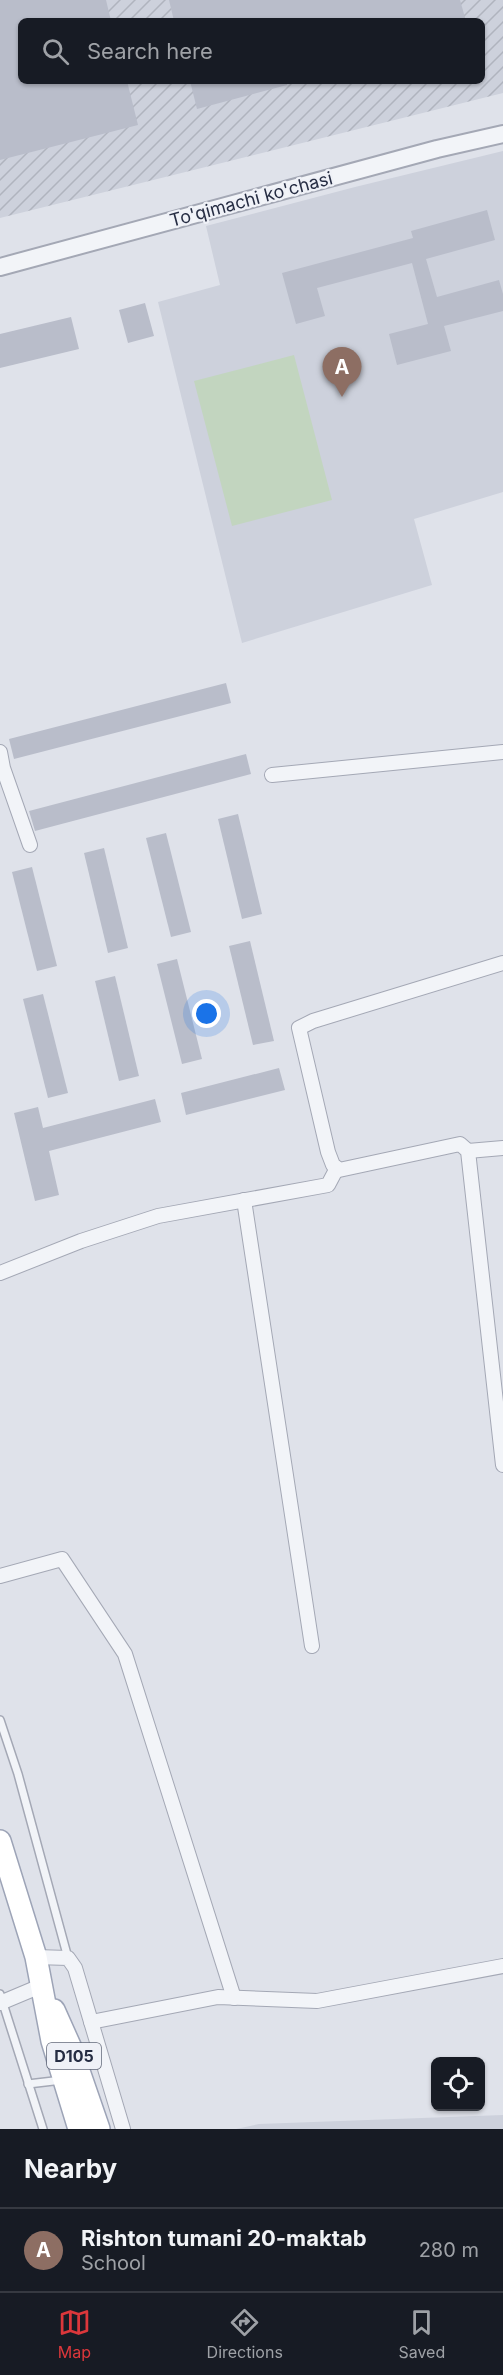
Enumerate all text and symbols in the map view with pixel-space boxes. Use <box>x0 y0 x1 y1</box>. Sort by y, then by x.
search box <box>18 18 485 84</box>
icon: search <box>39 35 72 68</box>
text: Search here <box>87 38 213 64</box>
street label: To'qimachi ko'chasi <box>167 167 335 231</box>
pin: A <box>322 348 362 397</box>
your location <box>192 999 221 1028</box>
road number: D105 <box>47 2043 101 2069</box>
map controls <box>431 2057 485 2111</box>
button: locate <box>431 2057 485 2111</box>
text: Nearby <box>24 2153 117 2184</box>
text: Rishton tumani 20-maktab <box>81 2225 367 2251</box>
text: A <box>36 2238 51 2262</box>
text: 280 m <box>419 2238 479 2262</box>
text: School <box>81 2251 146 2275</box>
tab: Map <box>58 2306 91 2362</box>
tab: Directions <box>207 2306 283 2362</box>
tab: Saved <box>398 2306 445 2362</box>

